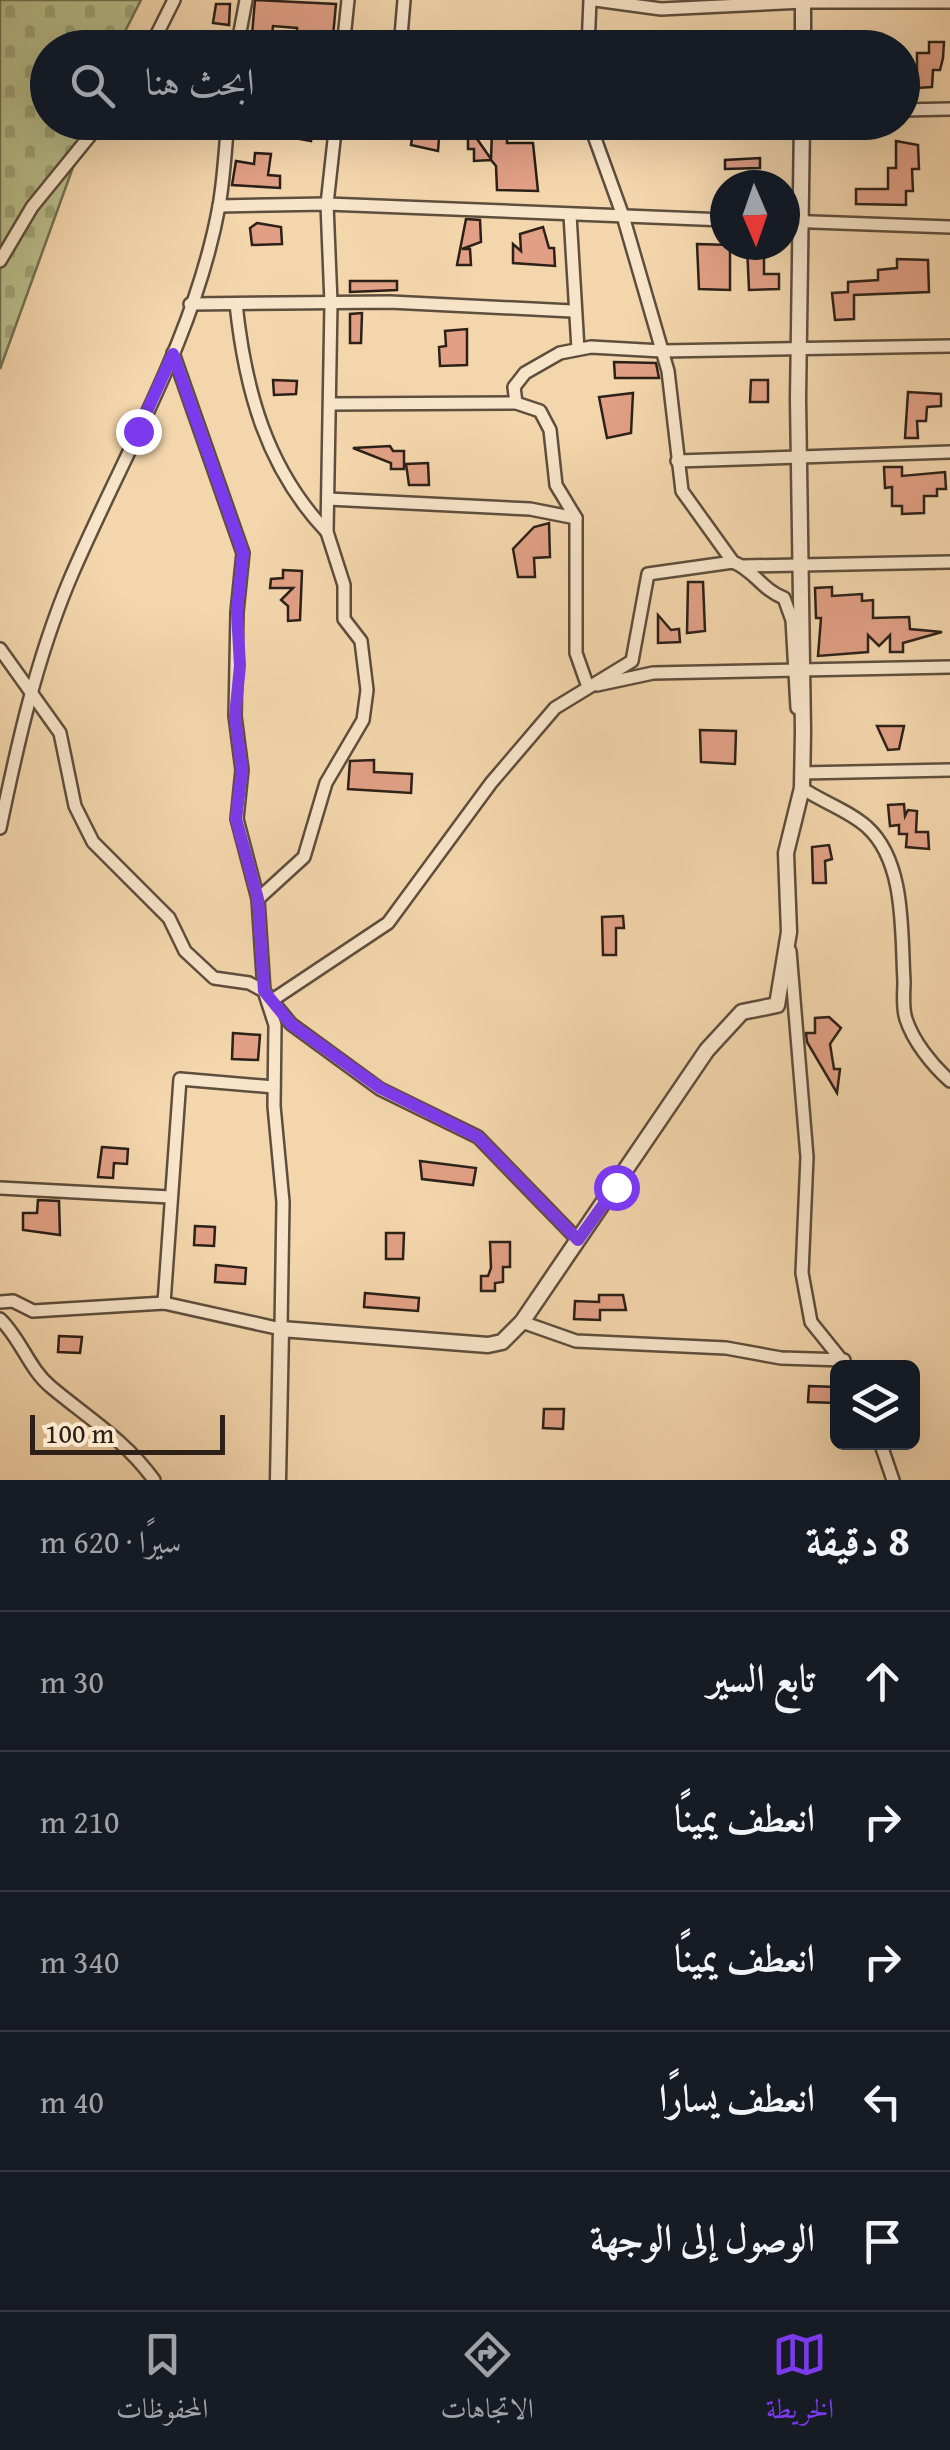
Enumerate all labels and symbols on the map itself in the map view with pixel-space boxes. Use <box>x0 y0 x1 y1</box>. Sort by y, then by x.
north arrow <box>710 170 800 260</box>
route end <box>116 409 162 455</box>
route start <box>594 1165 640 1211</box>
scale bar <box>30 1410 225 1454</box>

